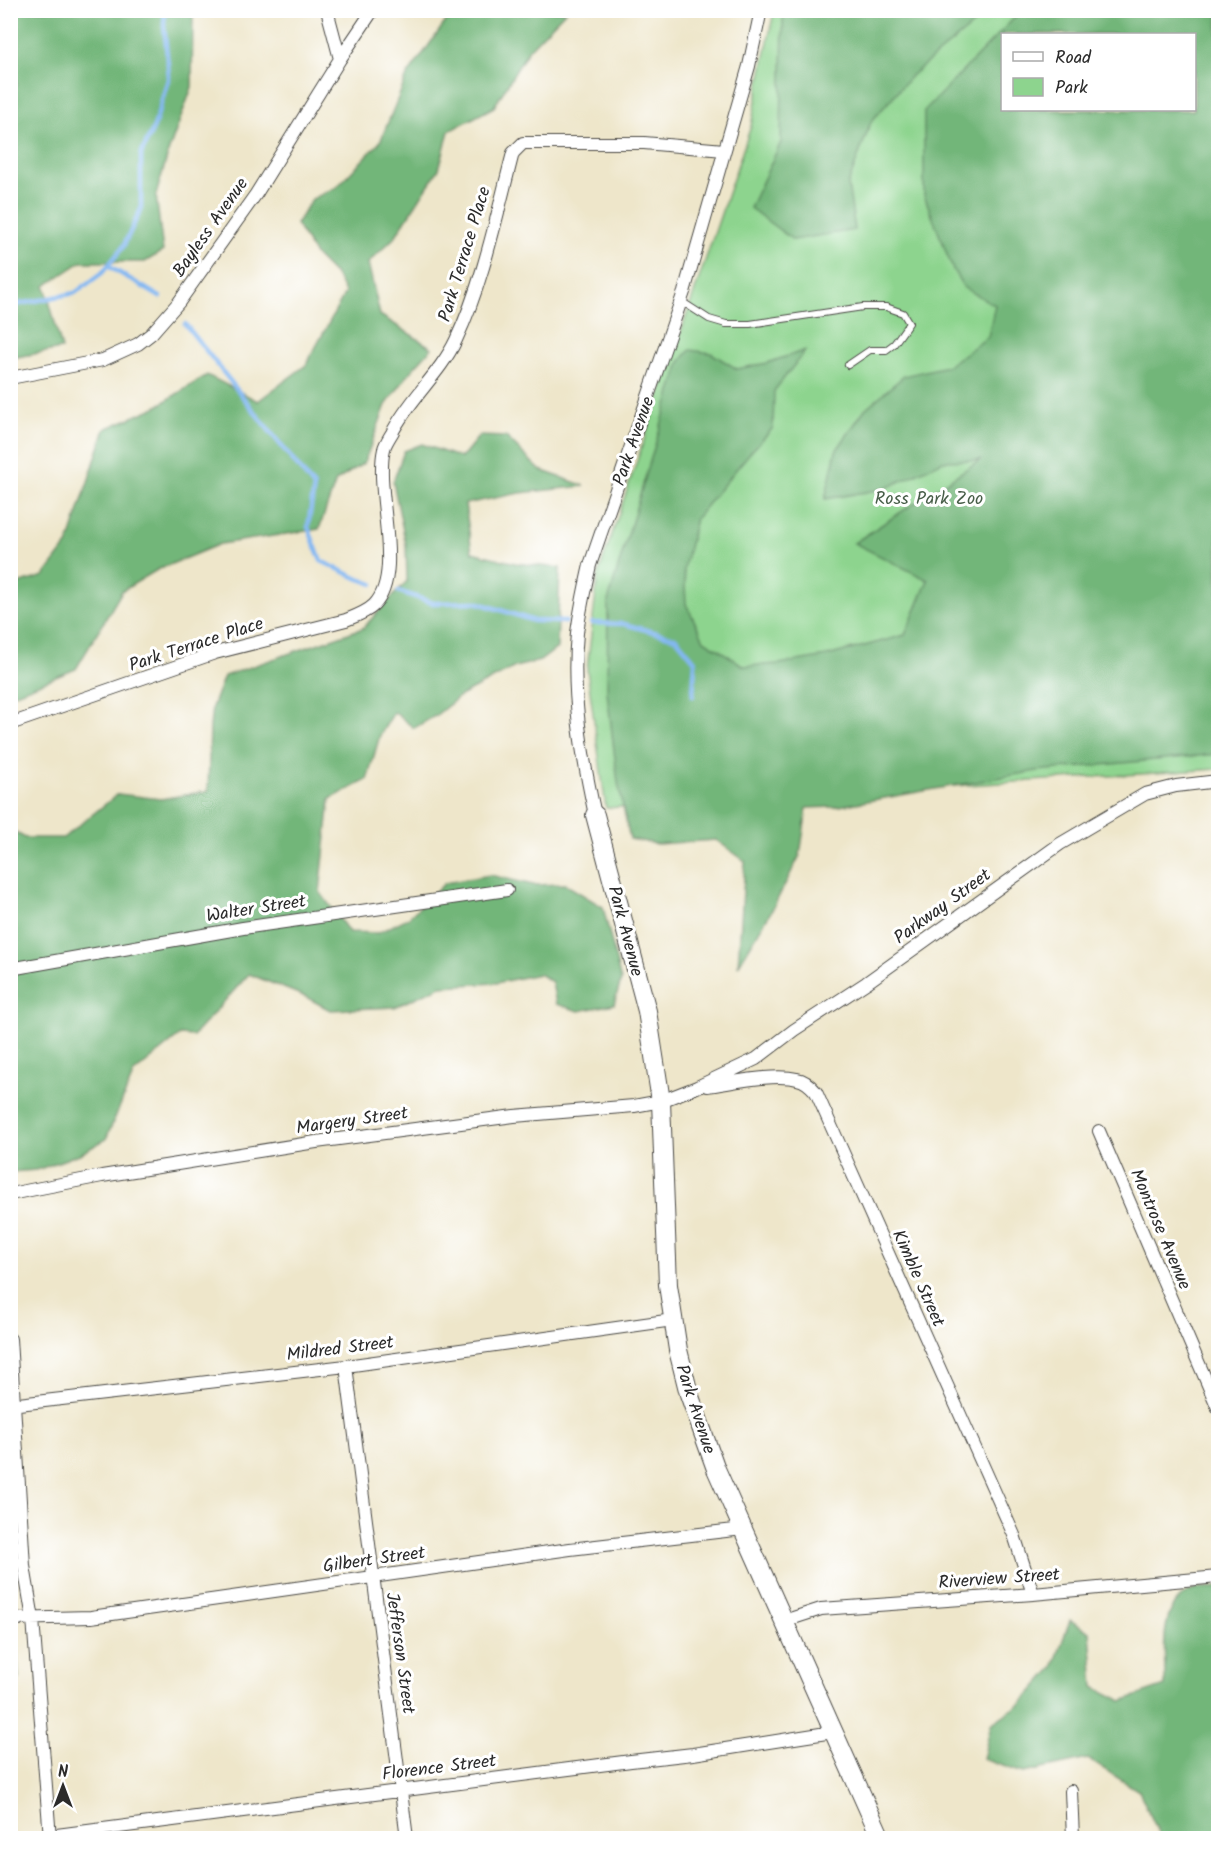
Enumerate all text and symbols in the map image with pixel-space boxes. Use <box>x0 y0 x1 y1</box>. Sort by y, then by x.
legend <box>1001 33 1196 111</box>
text: Road <box>1055 44 1092 73</box>
text: Park <box>1055 74 1088 103</box>
street label: Bayless Avenue <box>166 172 256 284</box>
street label: Park Terrace Place <box>431 183 500 326</box>
street label: Park Avenue <box>606 393 663 490</box>
park label: Ross Park Zoo <box>875 485 983 514</box>
street label: Park Terrace Place <box>125 610 268 681</box>
street label: Parkway Street <box>888 861 999 953</box>
street label: Park Avenue <box>599 883 651 980</box>
street label: Walter Street <box>204 887 309 932</box>
street label: Margery Street <box>294 1099 411 1144</box>
street label: Montrose Avenue <box>1121 1165 1198 1295</box>
street label: Kimble Street <box>883 1225 952 1333</box>
street label: Mildred Street <box>285 1328 396 1370</box>
street label: Park Avenue <box>666 1361 723 1458</box>
street label: Gilbert Street <box>321 1539 428 1582</box>
street label: Riverview Street <box>938 1561 1062 1598</box>
street label: Jefferson Street <box>377 1591 423 1717</box>
street label: Florence Street <box>381 1747 499 1790</box>
north arrow <box>33 1756 93 1816</box>
text: N <box>58 1760 68 1785</box>

